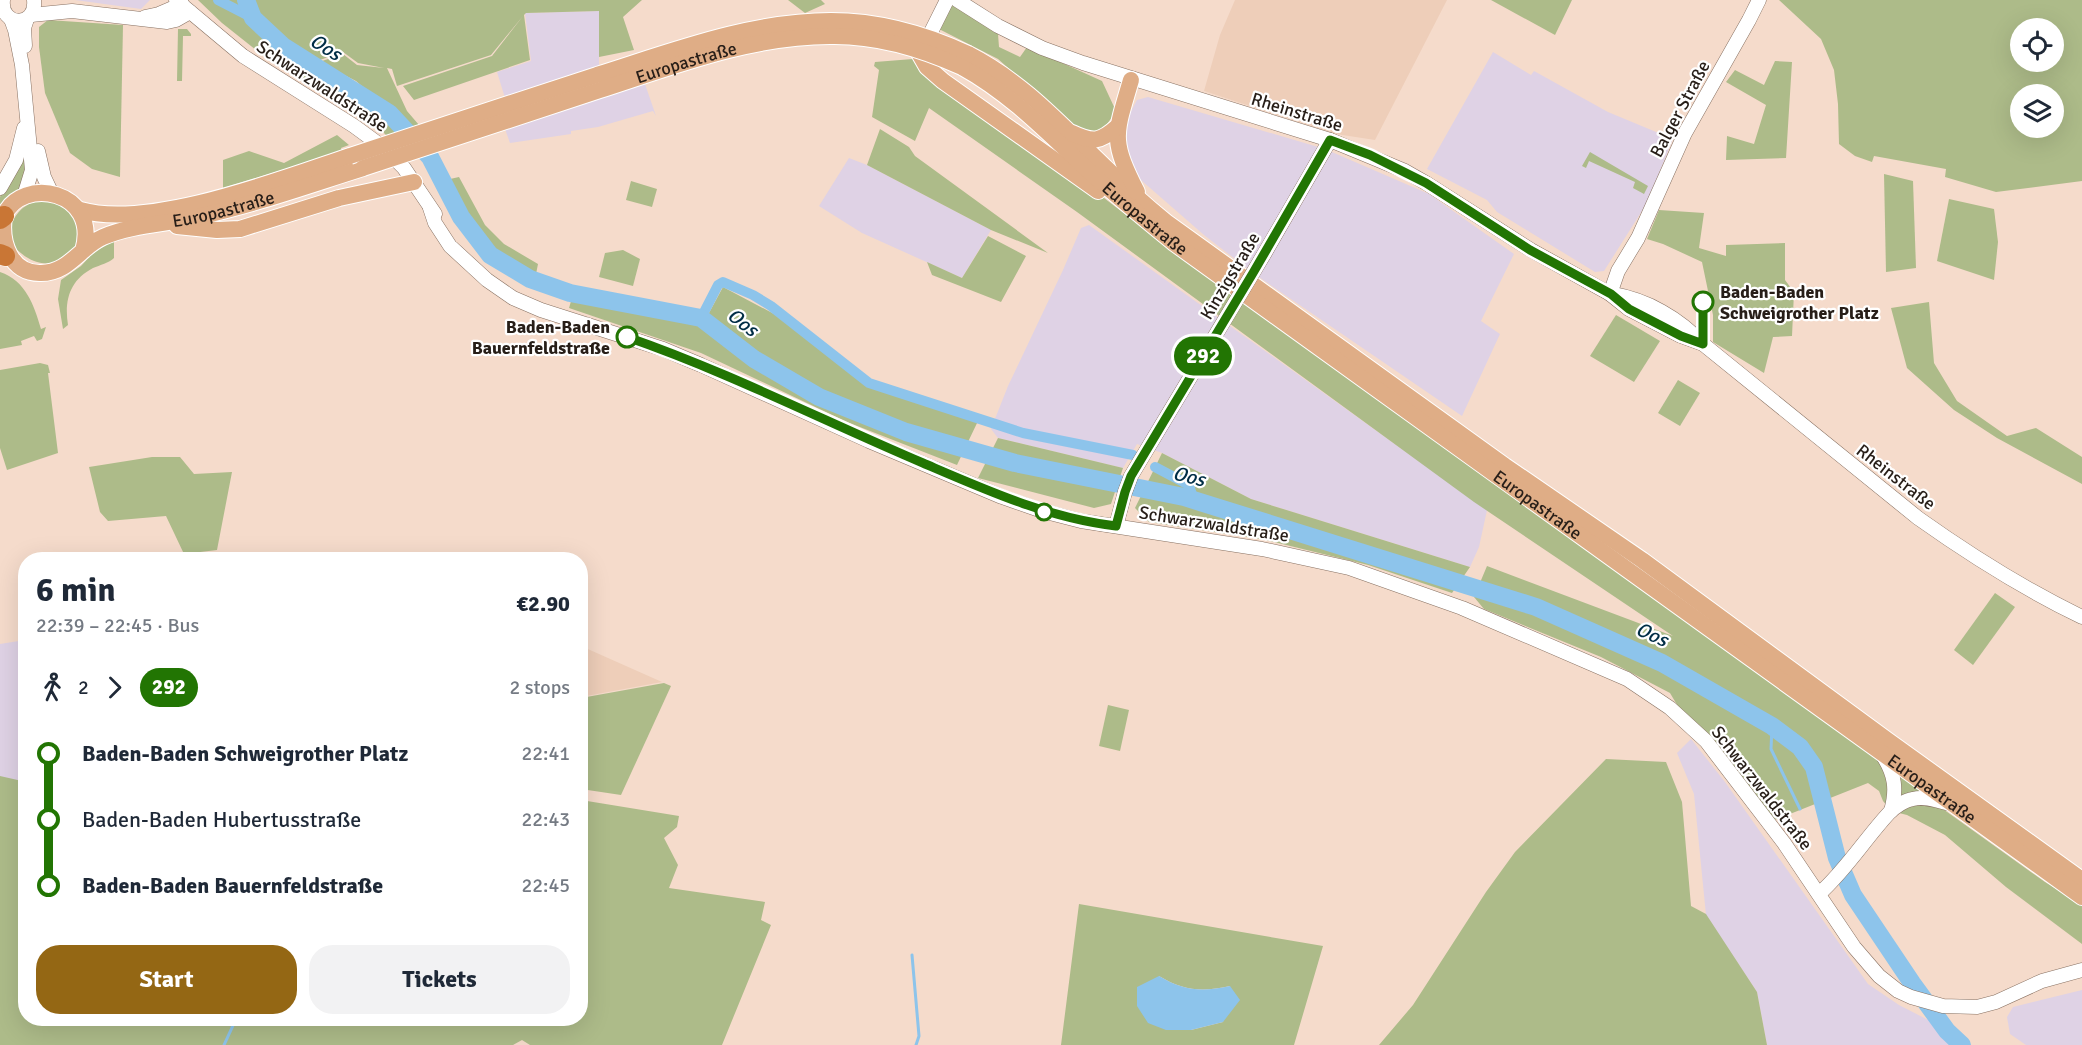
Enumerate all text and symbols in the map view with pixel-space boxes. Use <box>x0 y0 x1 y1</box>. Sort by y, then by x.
map controls <box>2010 18 2064 138</box>
button: locate <box>2010 18 2064 72</box>
water label: Oos <box>305 28 348 68</box>
street label: Schwarzwaldstraße <box>252 36 392 136</box>
street label: Europastraße <box>633 37 739 88</box>
street label: Balger Straße <box>1645 57 1715 161</box>
button: layers <box>2010 84 2064 138</box>
street label: Rheinstraße <box>1249 88 1345 136</box>
street label: Europastraße <box>1097 177 1192 260</box>
street label: Europastraße <box>171 186 277 232</box>
street label: Kinzigstraße <box>1195 228 1265 324</box>
place label: Baden-Baden Schweigrother Platz <box>1720 281 1879 324</box>
marker: Baden-Baden Schweigrother Platz <box>1692 291 1714 313</box>
water label: Oos <box>722 303 765 344</box>
place label: Baden-Baden Bauernfeldstraße <box>472 316 610 359</box>
marker: Baden-Baden Bauernfeldstraße <box>616 326 638 348</box>
line badge: 292 <box>1168 336 1238 376</box>
text: 292 <box>1186 343 1220 369</box>
street label: Rheinstraße <box>1852 439 1940 515</box>
water label: Oos <box>1170 460 1210 493</box>
street label: Europastraße <box>1489 465 1586 544</box>
street label: Schwarzwaldstraße <box>1137 501 1291 547</box>
unlabelled marker <box>1035 503 1053 521</box>
text: 6 min <box>36 570 116 611</box>
text: €2.90 <box>516 590 570 617</box>
text: 22:39 – 22:45 · Bus <box>36 613 199 638</box>
water label: Oos <box>1632 616 1674 653</box>
icon: walk <box>36 671 69 704</box>
icon: forward <box>98 671 131 704</box>
text: 292 <box>152 674 186 700</box>
text: 2 <box>78 675 89 700</box>
text: 2 stops <box>509 675 570 700</box>
street label: Schwarzwaldstraße <box>1707 722 1817 854</box>
text: Baden-Baden Schweigrother Platz <box>82 740 408 767</box>
text: 22:41 <box>521 741 570 766</box>
street label: Europastraße <box>1883 749 1981 828</box>
text: Baden-Baden Hubertusstraße <box>82 806 361 833</box>
text: 22:43 <box>521 807 570 832</box>
text: Baden-Baden Bauernfeldstraße <box>82 872 383 899</box>
text: 22:45 <box>521 873 570 898</box>
button: Start <box>36 945 297 1014</box>
button: Tickets <box>309 945 570 1014</box>

